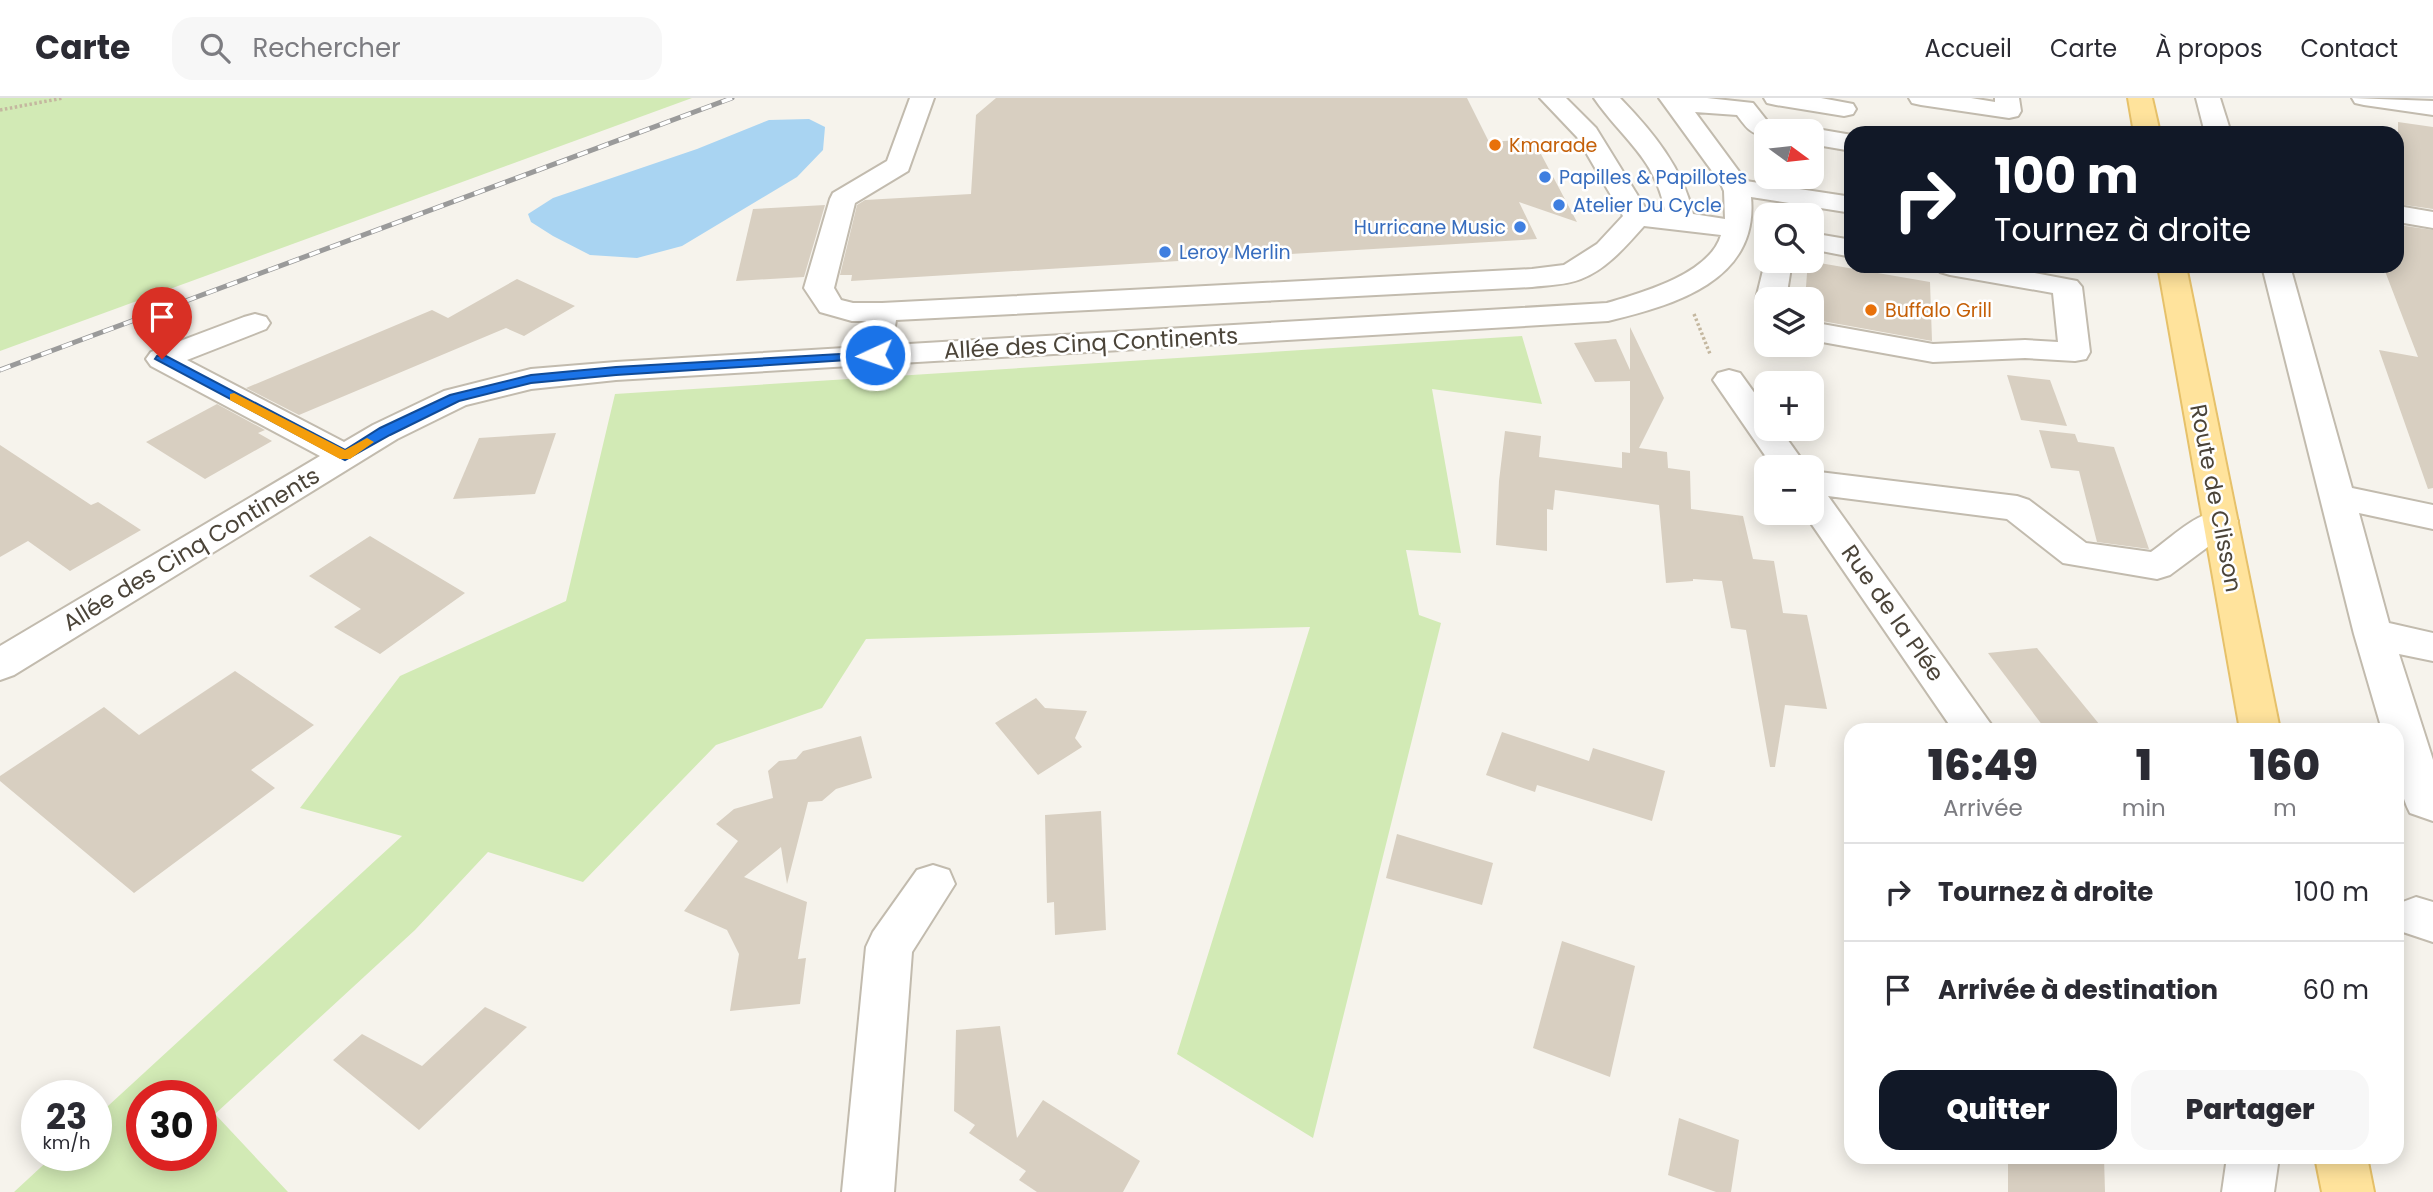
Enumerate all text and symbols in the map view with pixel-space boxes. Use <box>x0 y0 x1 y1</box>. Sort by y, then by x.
search box <box>172 17 662 80</box>
text: Carte <box>35 24 130 71</box>
icon: search <box>196 29 234 67</box>
text: Rechercher <box>252 30 401 66</box>
text: Accueil <box>1925 32 2012 65</box>
text: Carte <box>2050 32 2117 65</box>
text: À propos <box>2155 32 2262 65</box>
text: Contact <box>2300 32 2398 65</box>
north arrow <box>1754 119 1824 189</box>
map controls <box>1754 119 1824 525</box>
place label: Kmarade <box>1509 132 1597 159</box>
marker: Kmarade <box>1487 137 1503 153</box>
text: 100 m <box>1994 142 2139 210</box>
icon: right <box>1879 154 1970 245</box>
place label: Papilles & Papillotes <box>1559 164 1747 191</box>
marker: Papilles & Papillotes <box>1537 169 1553 185</box>
place label: Atelier Du Cycle <box>1573 192 1722 219</box>
marker: Atelier Du Cycle <box>1551 197 1567 213</box>
button: search <box>1754 203 1824 273</box>
text: Tournez à droite <box>1994 207 2251 252</box>
place label: Hurricane Music <box>1354 214 1506 241</box>
marker: Hurricane Music <box>1512 219 1528 235</box>
place label: Leroy Merlin <box>1179 239 1291 266</box>
marker: Leroy Merlin <box>1157 244 1173 260</box>
pin <box>132 287 192 359</box>
button: layers <box>1754 287 1824 357</box>
place label: Buffalo Grill <box>1885 297 1992 324</box>
icon: arrive <box>143 298 181 336</box>
marker: Buffalo Grill <box>1863 302 1879 318</box>
position arrow <box>838 318 912 392</box>
street label: Allée des Cinq Continents <box>943 319 1239 367</box>
button: + <box>1754 371 1824 441</box>
street label: Route de Clisson <box>2182 401 2250 595</box>
button: − <box>1754 455 1824 525</box>
street label: Allée des Cinq Continents <box>57 459 325 639</box>
street label: Rue de la Plée <box>1834 538 1952 688</box>
text: 16:49 <box>1928 736 2038 795</box>
text: 1 <box>2136 736 2152 795</box>
text: 160 <box>2250 736 2320 795</box>
text: Arrivée <box>1943 792 2023 824</box>
text: min <box>2122 792 2166 824</box>
text: m <box>2273 792 2297 824</box>
icon: right <box>1879 873 1917 911</box>
text: Tournez à droite <box>1938 874 2153 910</box>
text: 100 m <box>2294 874 2369 910</box>
icon: arrive <box>1879 971 1917 1009</box>
text: Arrivée à destination <box>1938 972 2218 1008</box>
text: 60 m <box>2302 972 2369 1008</box>
button: Quitter <box>1879 1070 2117 1150</box>
button: Partager <box>2131 1070 2369 1150</box>
speed limit sign: 30 <box>126 1080 217 1171</box>
text: 23 <box>46 1092 87 1141</box>
text: km/h <box>43 1130 90 1155</box>

